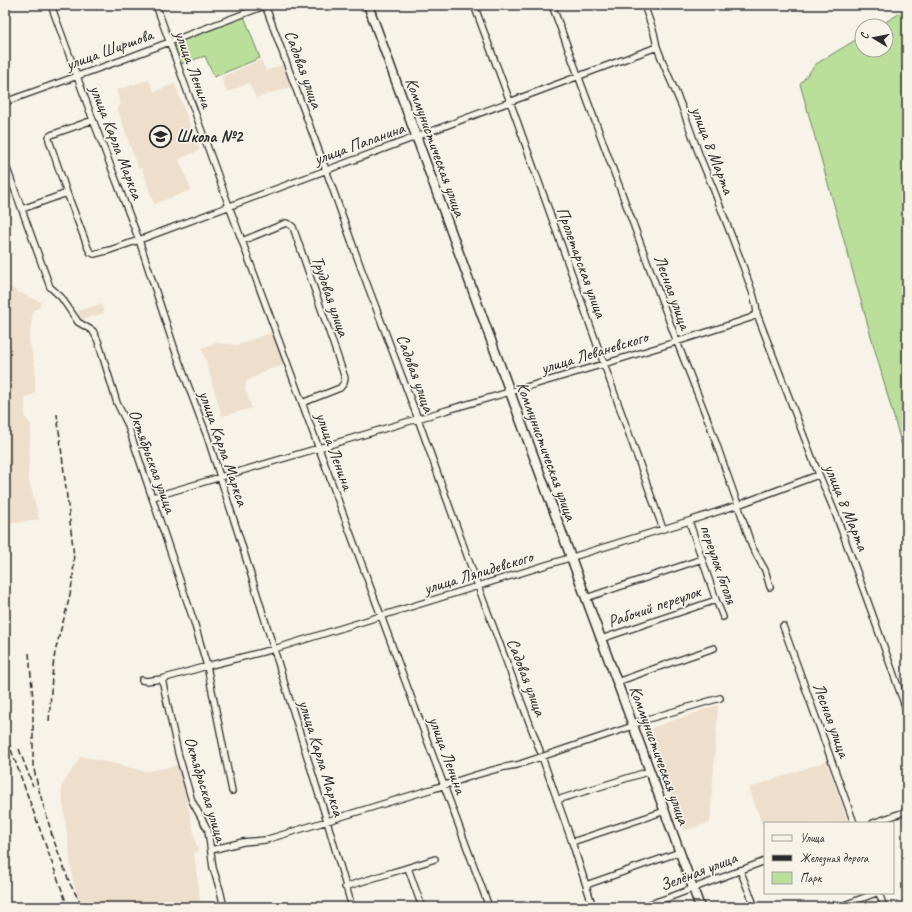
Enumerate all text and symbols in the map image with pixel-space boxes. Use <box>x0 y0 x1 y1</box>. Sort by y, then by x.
north arrow <box>854 18 894 58</box>
street label: улица Ширшова <box>62 23 157 75</box>
street label: улица Ленина <box>170 27 218 113</box>
street label: Садовая улица <box>280 27 328 113</box>
text: С <box>857 31 872 40</box>
street label: Коммунистическая улица <box>401 75 471 221</box>
street label: улица Карла Маркса <box>85 81 149 204</box>
street label: улица 8 Марта <box>686 103 739 198</box>
street label: улица Папанина <box>310 117 409 170</box>
school or university icon: Школа №2 <box>147 123 173 149</box>
place label: Школа №2 <box>176 126 244 147</box>
street label: Пролетарская улица <box>552 204 612 321</box>
street label: Лесная улица <box>649 252 696 334</box>
street label: Трудовая улица <box>307 253 355 341</box>
street label: улица Леваневского <box>537 326 652 379</box>
street label: Садовая улица <box>392 331 440 417</box>
street label: Коммунистическая улица <box>512 379 582 525</box>
street label: улица Карла Маркса <box>194 387 254 510</box>
street label: Октябрьская улица <box>124 407 182 518</box>
street label: улица Ленина <box>311 409 359 495</box>
street label: улица 8 Марта <box>819 460 874 555</box>
street label: переулок Гоголя <box>695 522 742 607</box>
street label: улица Ляпидевского <box>420 545 537 599</box>
street label: Рабочий переулок <box>605 580 705 632</box>
street label: Садовая улица <box>502 635 552 720</box>
street label: Лесная улица <box>808 680 855 762</box>
street label: Коммунистическая улица <box>625 683 695 829</box>
street label: улица Карла Маркса <box>294 696 350 820</box>
street label: улица Ленина <box>424 713 472 799</box>
street label: Октябрьская улица <box>180 734 232 846</box>
legend <box>764 822 894 894</box>
text: Улица <box>800 830 825 846</box>
street label: Зелёная улица <box>657 847 741 896</box>
text: Железная дорога <box>800 850 869 866</box>
text: Парк <box>800 870 823 886</box>

